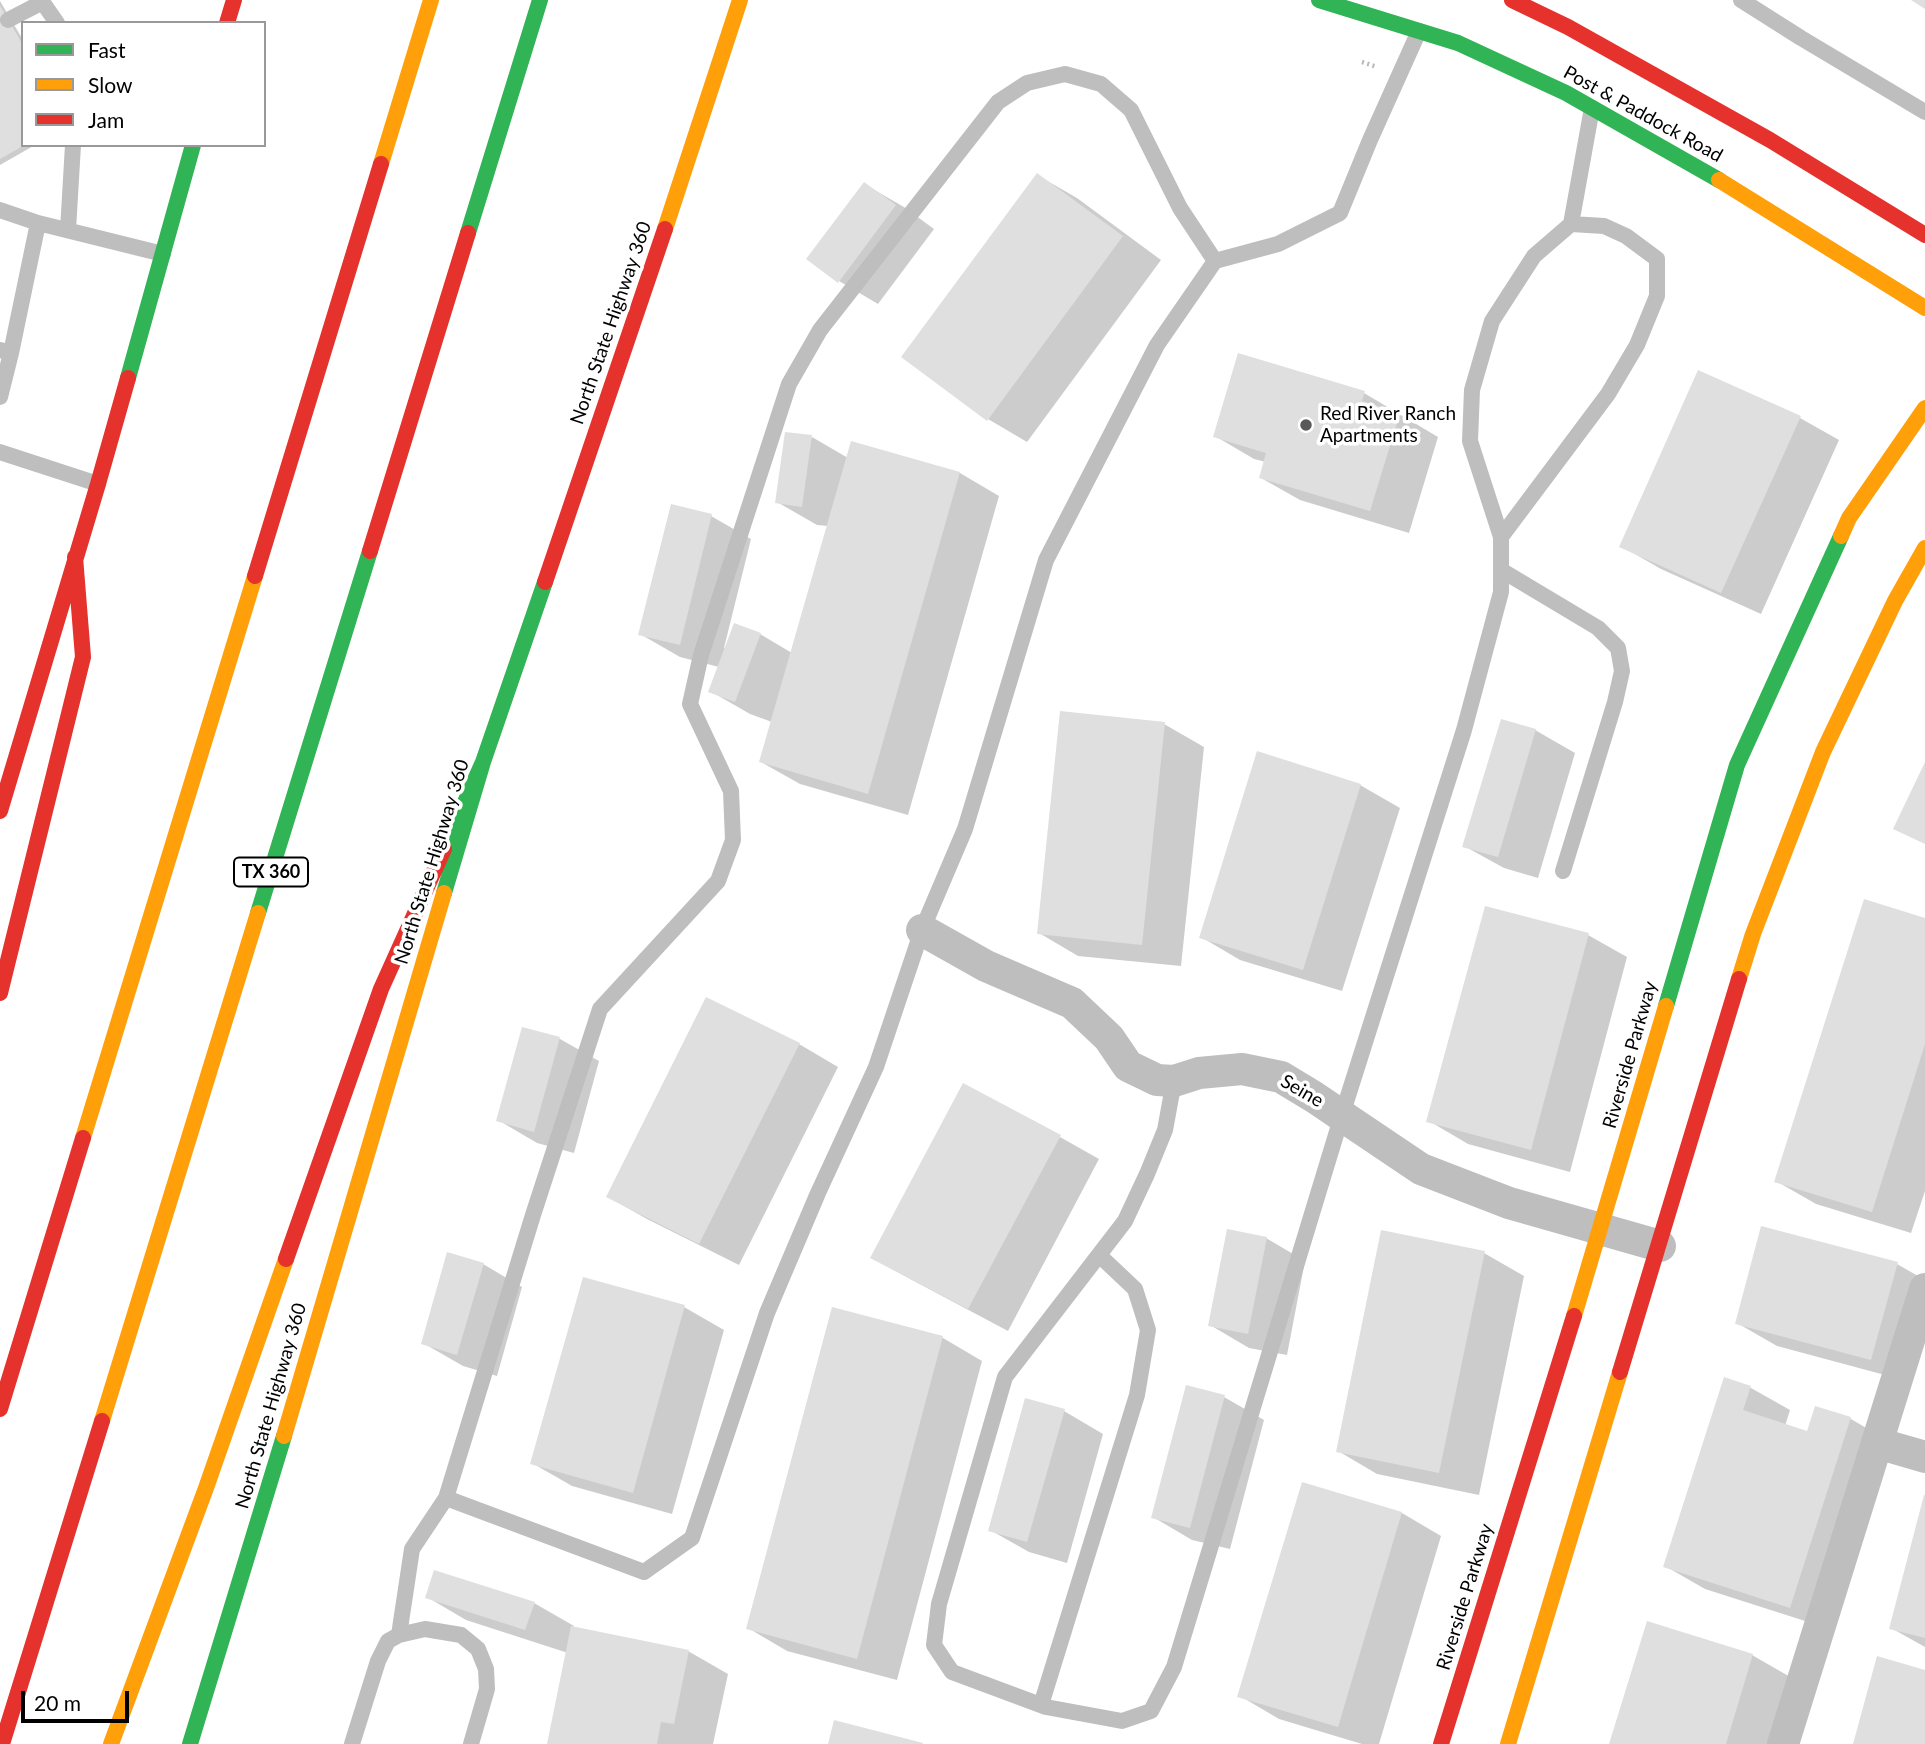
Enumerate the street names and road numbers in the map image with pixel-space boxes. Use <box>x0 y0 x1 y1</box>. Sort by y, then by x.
street label: Post & Paddock Road <box>1559 61 1727 167</box>
street label: North State Highway 360 <box>566 219 656 427</box>
street label: North State Highway 360 <box>390 757 474 967</box>
road number: TX 360 <box>234 858 308 886</box>
street label: Riverside Parkway <box>1598 979 1662 1131</box>
street label: Seine <box>1277 1070 1327 1112</box>
street label: North State Highway 360 <box>231 1301 311 1511</box>
street label: Riverside Parkway <box>1432 1521 1498 1673</box>

